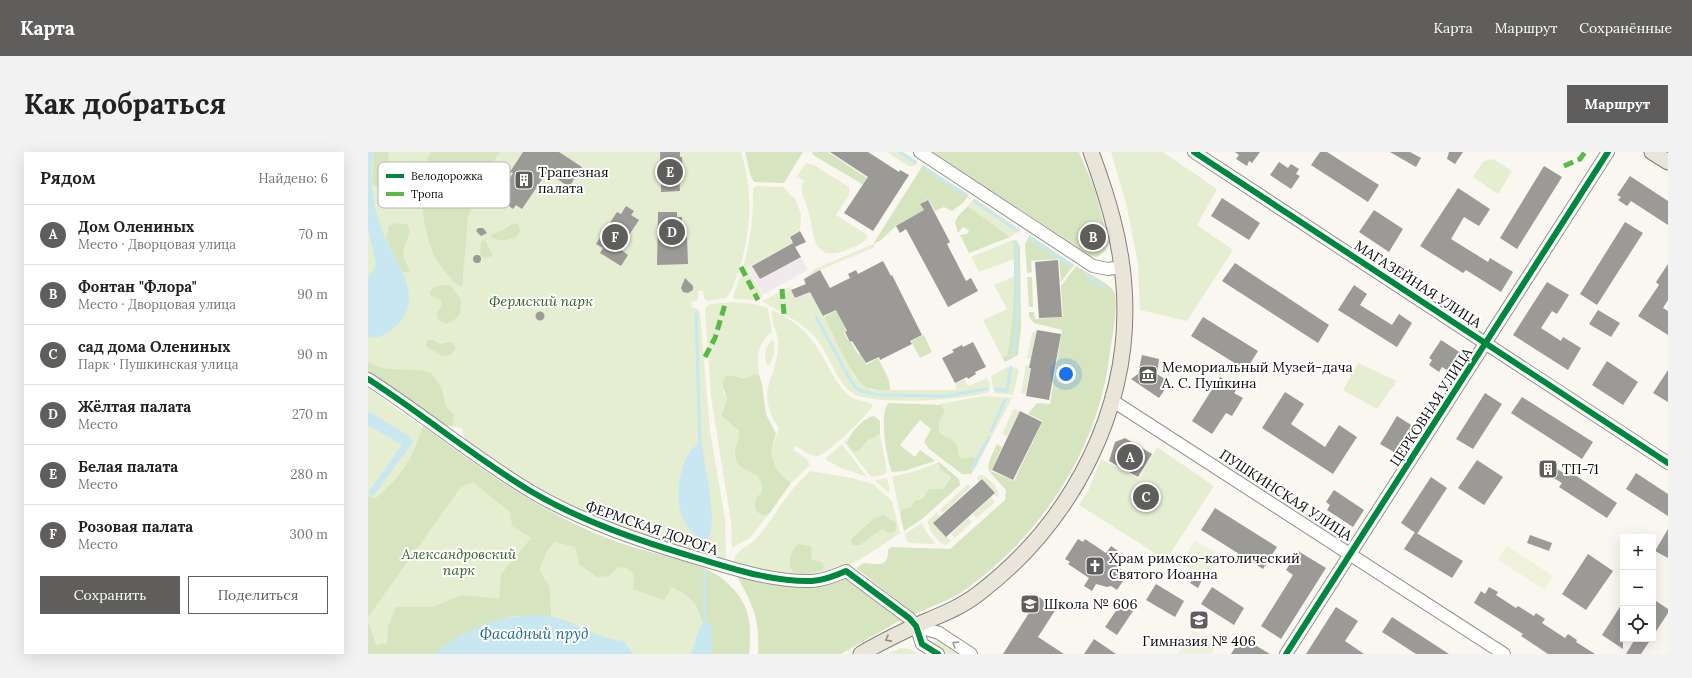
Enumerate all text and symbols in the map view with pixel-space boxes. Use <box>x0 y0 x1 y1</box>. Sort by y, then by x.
text: Карта <box>20 16 75 40</box>
text: Карта <box>1433 19 1473 37</box>
text: Маршрут <box>1495 19 1557 37</box>
text: Сохранённые <box>1579 19 1672 37</box>
button: Маршрут <box>1567 85 1668 123</box>
text: Как добраться <box>24 86 226 122</box>
pin: E <box>657 157 683 187</box>
legend <box>378 162 510 208</box>
place label: Трапезная палата <box>538 163 609 197</box>
text: Рядом <box>40 167 96 189</box>
text: Велодорожка <box>411 169 483 183</box>
building icon: Трапезная палата <box>513 169 535 191</box>
text: Найдено: 6 <box>259 170 328 187</box>
text: Тропа <box>411 187 444 201</box>
text: Дом Олениных <box>78 217 194 236</box>
pin: D <box>659 217 685 247</box>
pin: F <box>602 222 628 252</box>
pin: B <box>1080 222 1106 252</box>
text: A <box>49 226 57 243</box>
text: 70 m <box>299 226 328 243</box>
text: Место · Дворцовая улица <box>78 236 236 253</box>
street label: МАГАЗЕЙНАЯ УЛИЦА <box>1351 236 1485 332</box>
text: Фонтан "Флора" <box>78 277 197 296</box>
text: B <box>49 286 57 303</box>
text: 90 m <box>297 286 328 303</box>
park label: Фермский парк <box>489 292 593 310</box>
text: Место · Дворцовая улица <box>78 296 236 313</box>
text: сад дома Олениных <box>78 337 231 356</box>
street label: ЦЕРКОВНАЯ УЛИЦА <box>1386 344 1476 470</box>
text: C <box>49 346 57 363</box>
text: 90 m <box>297 346 328 363</box>
text: Парк · Пушкинская улица <box>78 356 238 373</box>
place label: Мемориальный Музей-дача А. С. Пушкина <box>1161 358 1353 392</box>
your location <box>1056 364 1076 384</box>
museum icon: Мемориальный Музей-дача А. С. Пушкина <box>1137 364 1159 386</box>
text: Жёлтая палата <box>78 397 191 416</box>
text: D <box>48 406 58 423</box>
text: 270 m <box>292 406 328 423</box>
text: Место <box>78 416 118 433</box>
pin: A <box>1117 442 1143 472</box>
street label: ПУШКИНСКАЯ УЛИЦА <box>1216 445 1356 545</box>
text: Белая палата <box>78 457 178 476</box>
building icon: ТП-71 <box>1537 458 1559 480</box>
place label: ТП-71 <box>1562 460 1599 478</box>
text: E <box>49 466 57 483</box>
text: 280 m <box>291 466 328 483</box>
text: Место <box>78 476 118 493</box>
pin: C <box>1133 482 1159 512</box>
street label: ФЕРМСКАЯ ДОРОГА <box>583 497 721 559</box>
text: Розовая палата <box>78 517 193 536</box>
text: F <box>49 526 57 543</box>
text: 300 m <box>290 526 328 543</box>
map controls <box>1620 534 1656 642</box>
button: + <box>1620 534 1656 570</box>
text: Место <box>78 536 118 553</box>
park label: Александровский парк <box>401 545 517 579</box>
place label: Храм римско-католический Святого Иоанна <box>1109 549 1300 583</box>
church icon: Храм римско-католический Святого Иоанна <box>1084 555 1106 577</box>
button: − <box>1620 570 1656 606</box>
button: Сохранить <box>40 576 180 614</box>
button: Поделиться <box>188 576 328 614</box>
school or university icon: Школа № 606 <box>1019 593 1041 615</box>
place label: Школа № 606 <box>1044 595 1138 613</box>
button: locate <box>1620 606 1656 642</box>
school or university icon: Гимназия № 406 <box>1188 609 1210 631</box>
water label: Фасадный пруд <box>480 624 588 643</box>
place label: Гимназия № 406 <box>1142 632 1256 650</box>
one-way arrow <box>885 634 892 642</box>
one-way arrow <box>952 641 959 648</box>

